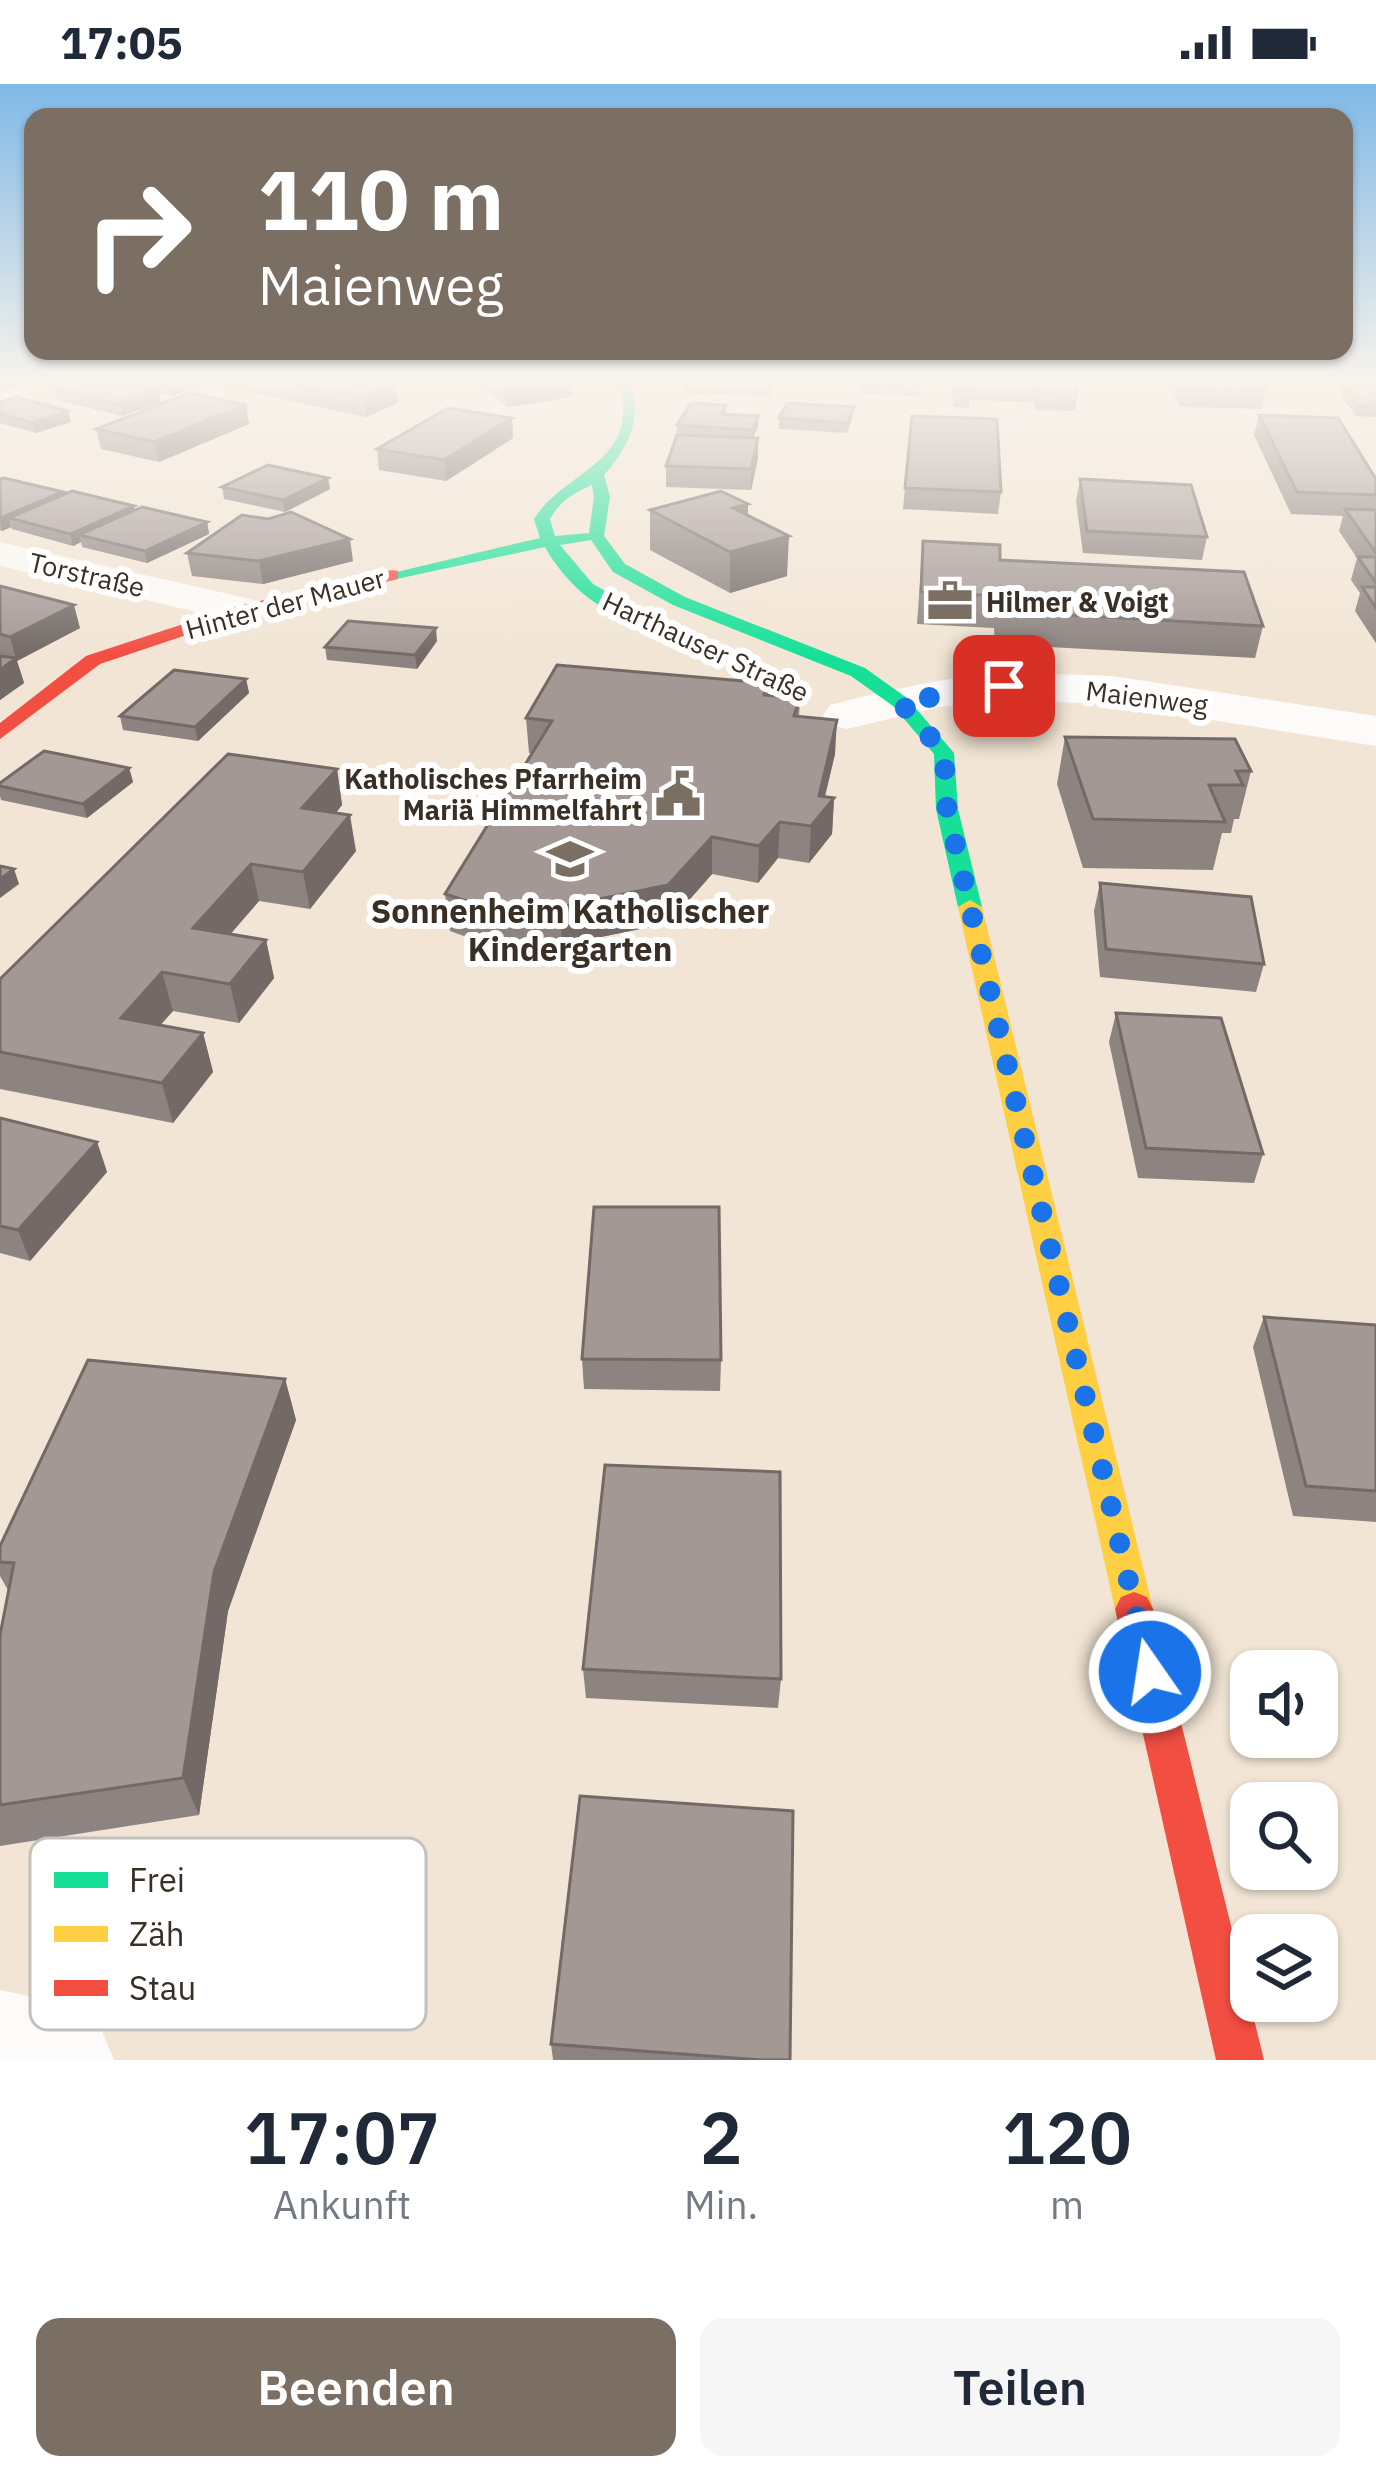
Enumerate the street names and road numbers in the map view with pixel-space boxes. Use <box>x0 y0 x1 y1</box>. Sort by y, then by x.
street label: Torstraße <box>26 544 148 604</box>
street label: Hinter der Mauer <box>182 560 389 646</box>
street label: Harthauser Straße <box>597 583 815 709</box>
street label: Maienweg <box>1084 672 1211 722</box>

